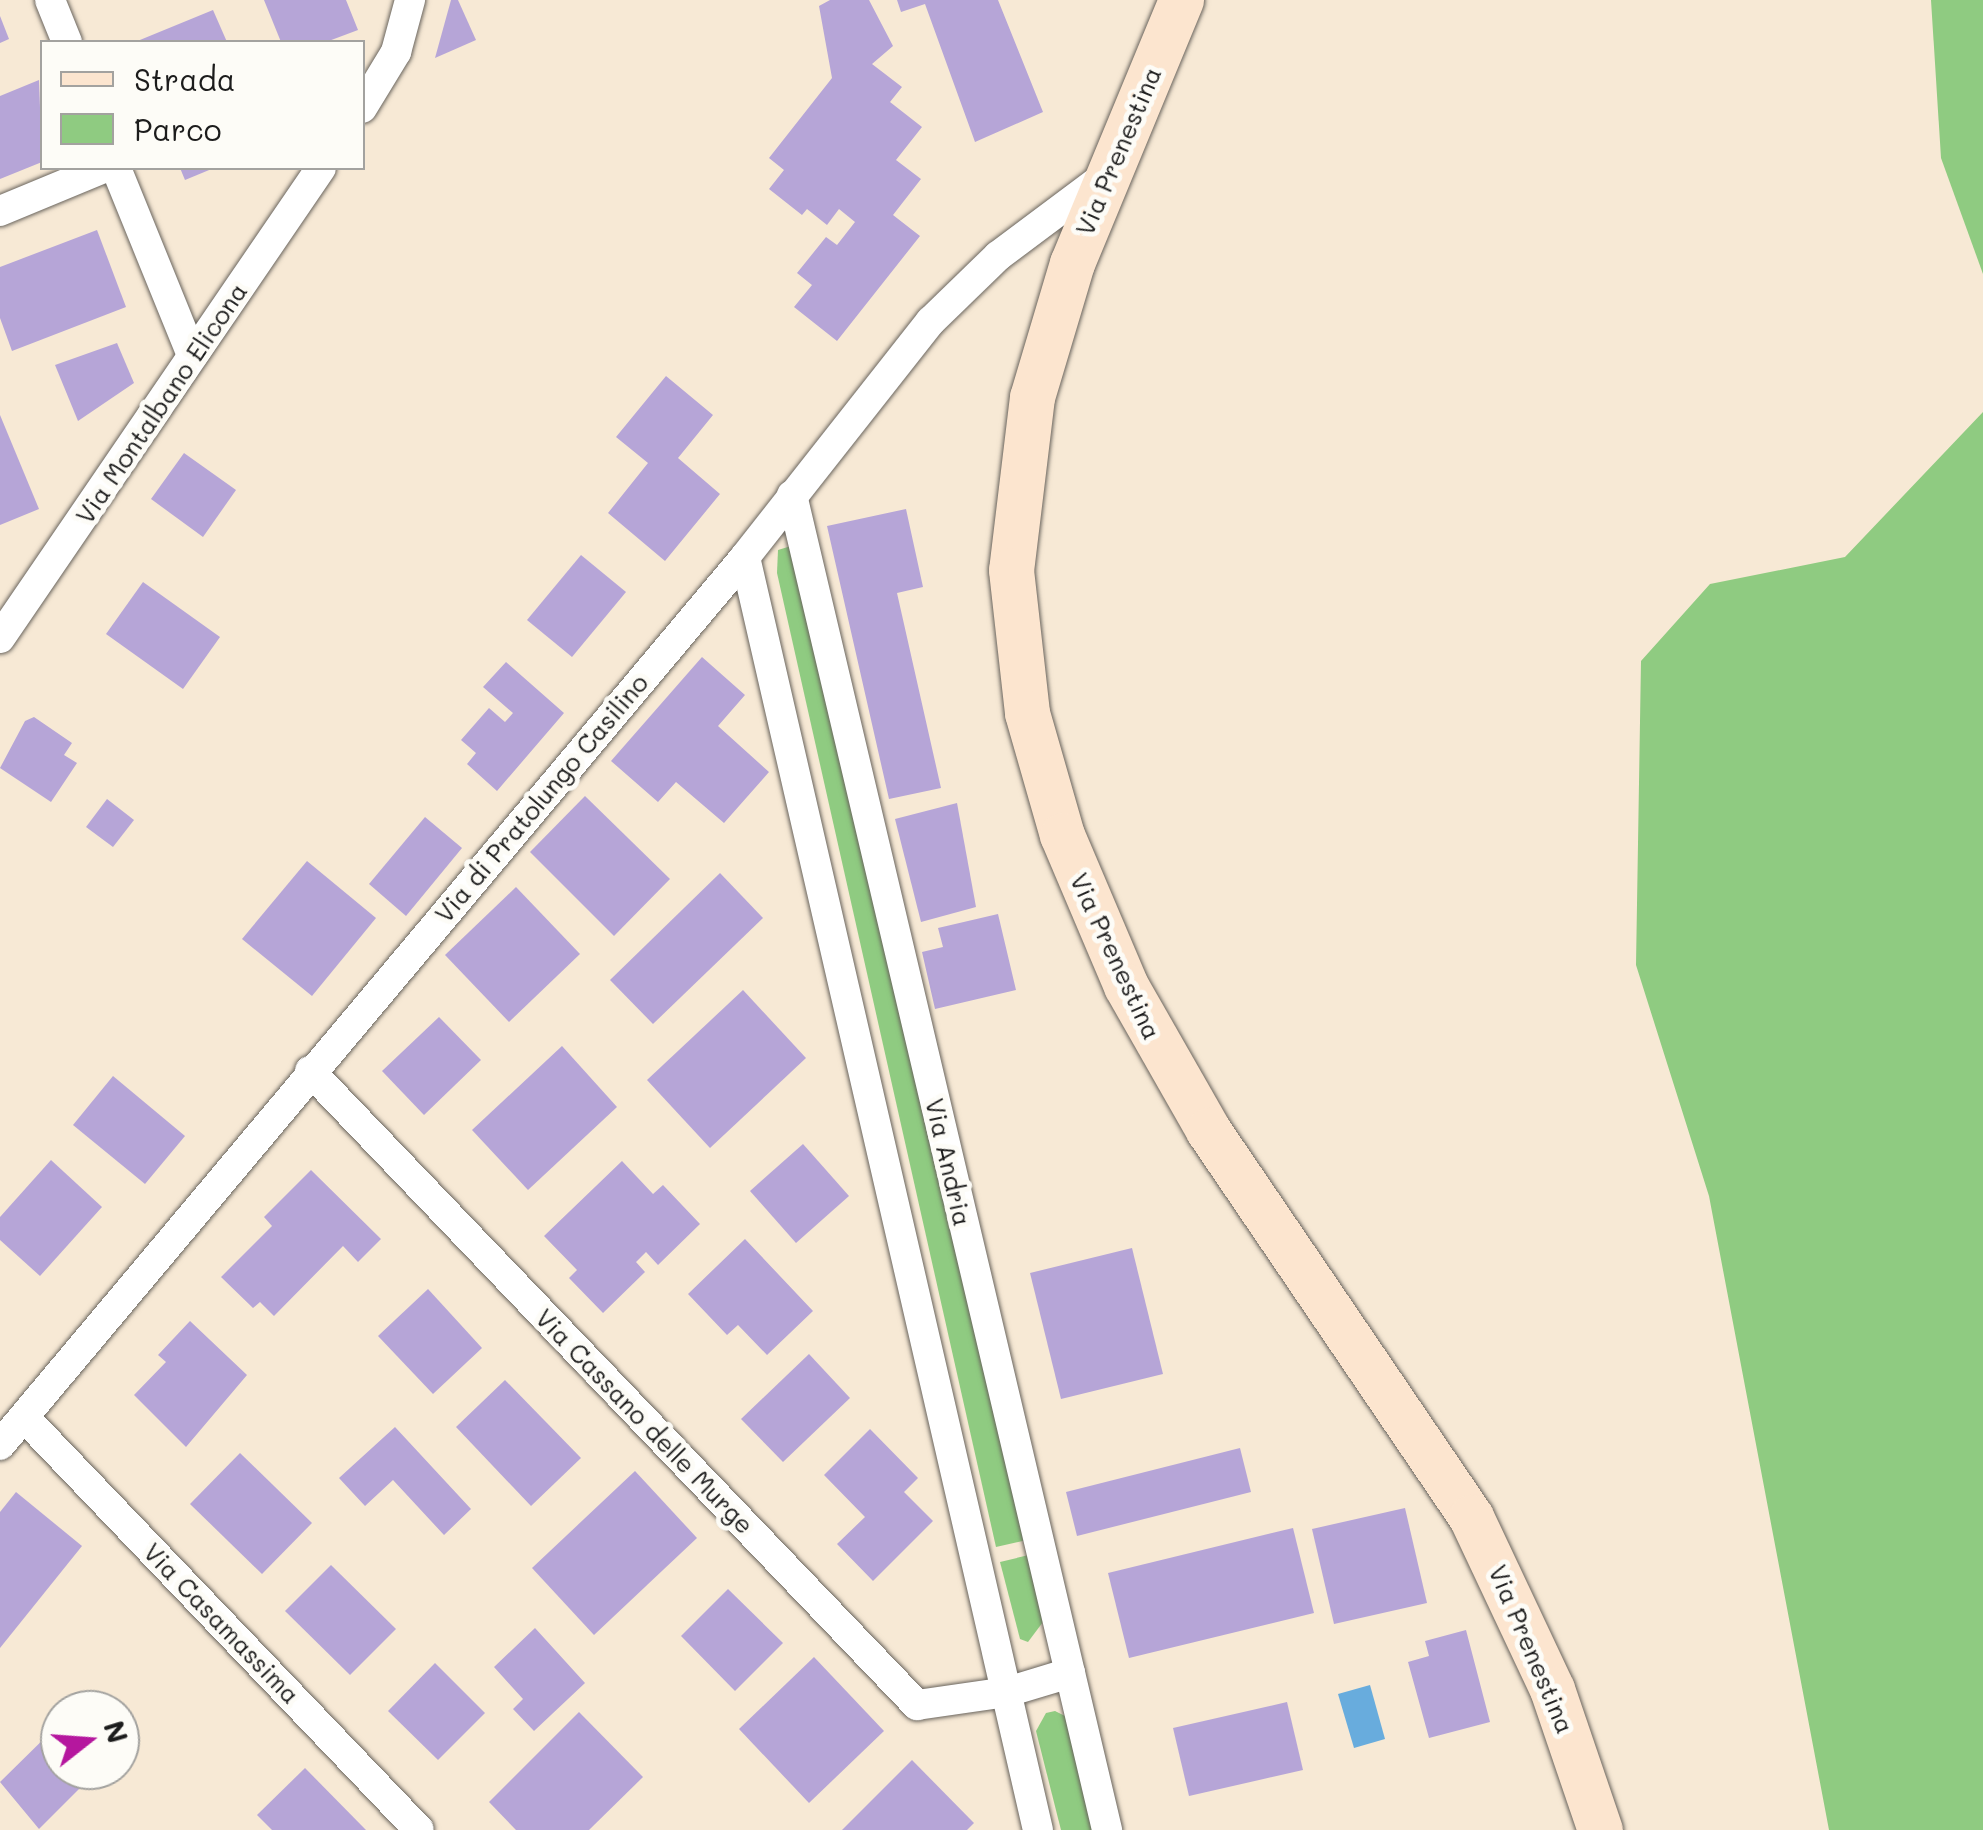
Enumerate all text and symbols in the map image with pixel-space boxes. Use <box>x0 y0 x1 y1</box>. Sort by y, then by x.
legend <box>40 40 365 170</box>
text: Strada <box>134 59 236 99</box>
street label: Via Prenestina <box>1069 62 1167 240</box>
text: Parco <box>134 109 222 149</box>
street label: Via Montalbano Elicona <box>69 277 253 529</box>
street label: Via di Pratolungo Casilino <box>428 668 654 928</box>
street label: Via Prenestina <box>1064 868 1168 1044</box>
street label: Via Andria <box>920 1095 978 1229</box>
street label: Via Cassano delle Murge <box>530 1302 760 1540</box>
street label: Via Casamassima <box>138 1537 306 1709</box>
street label: Via Prenestina <box>1483 1560 1581 1738</box>
north arrow <box>40 1690 140 1790</box>
text: N <box>96 1716 137 1747</box>

